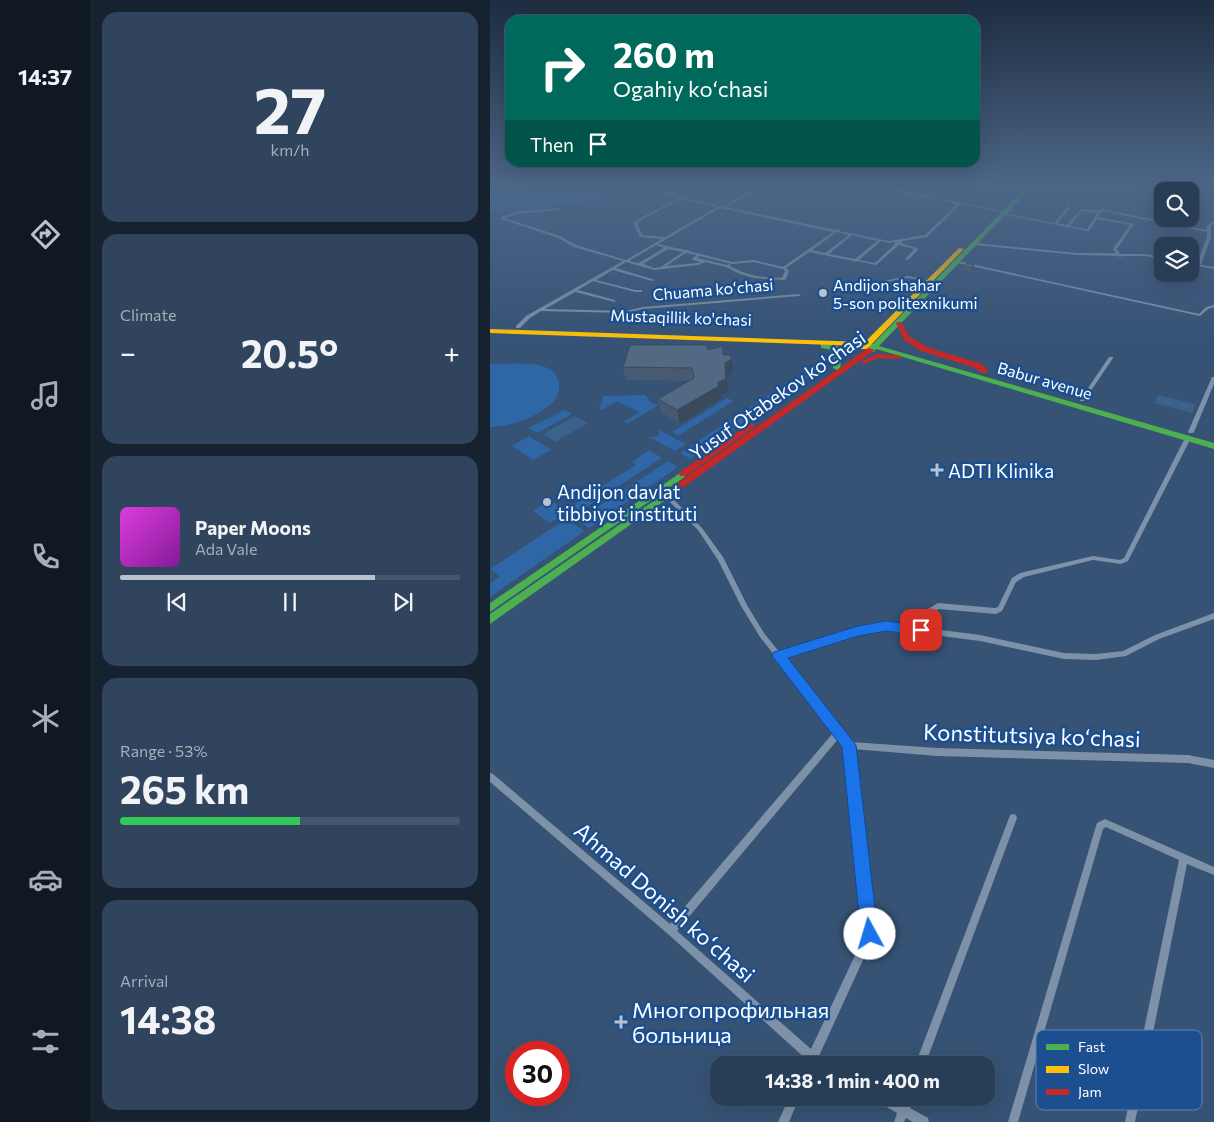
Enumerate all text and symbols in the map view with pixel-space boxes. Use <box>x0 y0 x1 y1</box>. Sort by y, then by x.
text: 260 m <box>613 32 715 75</box>
icon: right <box>530 35 595 100</box>
text: 14:37 <box>18 63 72 90</box>
text: 27 <box>254 68 326 147</box>
text: Ogahiy koʻchasi <box>613 75 768 102</box>
icon: arrive <box>584 130 612 158</box>
text: Then <box>530 133 574 156</box>
text: km/h <box>271 140 309 159</box>
map controls <box>1154 182 1199 282</box>
button: search <box>1154 182 1199 227</box>
icon: directions <box>28 217 63 252</box>
button: layers <box>1154 237 1199 282</box>
street label: Chuama koʻchasi <box>652 274 774 304</box>
place label: Andijon shahar 5-son politexnikumi <box>833 275 978 312</box>
marker: Andijon shahar 5-son politexnikumi <box>817 287 829 299</box>
text: Climate <box>120 305 176 324</box>
street label: Mustaqillik ko'chasi <box>610 305 752 329</box>
street label: Yusuf Otabekov ko'chasi <box>684 325 870 465</box>
text: 20.5° <box>241 329 338 376</box>
text: − <box>120 335 136 369</box>
text: + <box>444 335 460 369</box>
street label: Babur avenue <box>995 357 1095 403</box>
icon: music <box>28 378 63 413</box>
place label: ADTI Klinika <box>948 459 1054 482</box>
marker: ADTI Klinika <box>930 463 944 477</box>
place label: Andijon davlat tibbiyot instituti <box>557 480 697 525</box>
marker: Andijon davlat tibbiyot instituti <box>541 496 553 508</box>
text: Paper Moons <box>195 516 311 539</box>
icon: phone <box>28 539 63 574</box>
text: Ada Vale <box>195 539 257 558</box>
icon: previous <box>163 588 191 616</box>
icon: pause <box>276 588 304 616</box>
icon: next <box>389 588 417 616</box>
pin <box>900 609 942 651</box>
icon: arrive <box>907 616 935 644</box>
icon: climate <box>28 701 63 736</box>
street label: Konstitutsiya koʻchasi <box>923 718 1141 752</box>
text: Range · 53% <box>120 741 207 760</box>
text: 265 km <box>120 765 249 812</box>
street label: Ahmad Donish koʻchasi <box>569 816 761 988</box>
icon: car <box>28 862 63 897</box>
position arrow <box>843 907 895 959</box>
text: Arrival <box>120 971 168 990</box>
text: 14:38 <box>120 995 216 1042</box>
place label: Многопрофильная больница <box>632 996 829 1048</box>
marker: Многопрофильная больница <box>614 1015 628 1029</box>
icon: filters <box>28 1024 63 1059</box>
legend <box>1036 1030 1202 1110</box>
text: Fast <box>1078 1038 1105 1055</box>
speed limit sign: 30 <box>505 1041 570 1106</box>
text: Slow <box>1078 1060 1109 1077</box>
text: 14:38 · 1 min · 400 m <box>765 1069 940 1092</box>
text: Jam <box>1078 1083 1102 1100</box>

